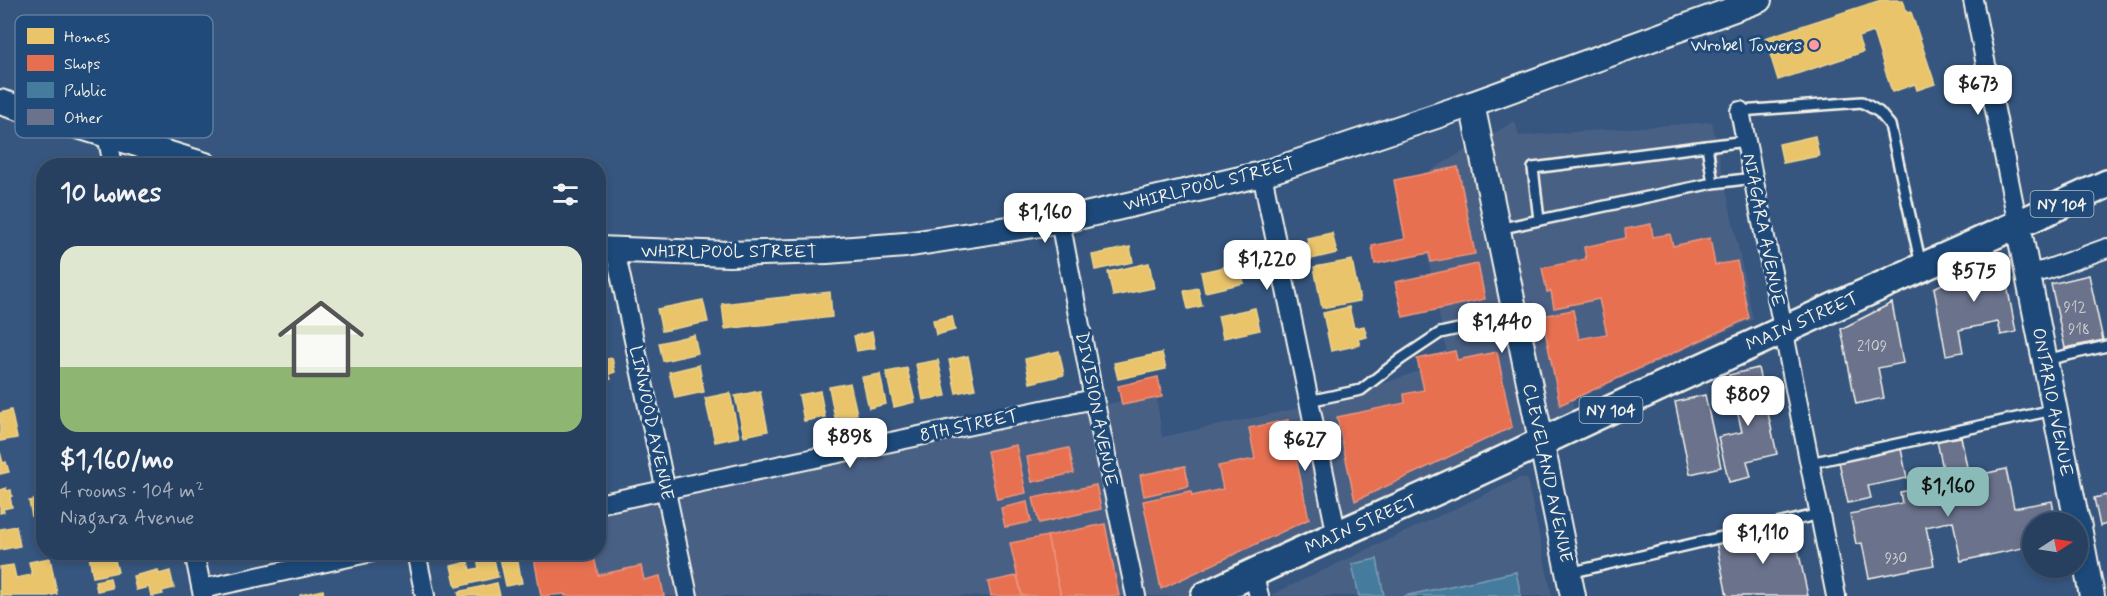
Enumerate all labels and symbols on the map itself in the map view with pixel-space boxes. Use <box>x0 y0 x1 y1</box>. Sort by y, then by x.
legend <box>15 15 213 138</box>
text: Homes <box>64 27 110 48</box>
place label: Wrobel Towers <box>1690 34 1802 58</box>
marker: Wrobel Towers <box>1807 38 1821 52</box>
text: Shops <box>64 54 101 75</box>
pin: $673 <box>1942 65 2014 116</box>
text: Public <box>64 81 107 102</box>
text: Other <box>64 108 103 129</box>
street label: NIAGARA AVENUE <box>1736 151 1790 309</box>
street label: WHIRLPOOL STREET <box>1121 152 1297 218</box>
road number: NY 104 <box>2030 191 2094 217</box>
pin: $1,160 <box>996 193 1094 244</box>
street label: WHIRLPOOL STREET <box>641 240 817 264</box>
pin: $1,220 <box>1218 240 1316 291</box>
pin: $575 <box>1938 252 2010 303</box>
street label: MAIN STREET <box>1742 286 1863 357</box>
house number: 912 <box>2064 298 2086 318</box>
pin: $1,440 <box>1453 303 1551 354</box>
house number: 918 <box>2068 320 2090 340</box>
street label: ONTARIO AVENUE <box>2026 326 2078 479</box>
street label: DIVISION AVENUE <box>1069 330 1123 489</box>
house number: 2109 <box>1857 337 1887 357</box>
street label: LINWOOD AVENUE <box>623 344 679 503</box>
pin: $809 <box>1712 376 1784 427</box>
street label: CLEVELAND AVENUE <box>1516 382 1578 565</box>
road number: NY 104 <box>1580 397 1642 423</box>
street label: 8TH STREET <box>918 404 1021 448</box>
pin: $898 <box>814 418 886 469</box>
pin: $627 <box>1269 421 1341 472</box>
pin: $1,160 <box>1899 467 1997 518</box>
street label: MAIN STREET <box>1301 489 1422 560</box>
north arrow <box>2022 512 2088 578</box>
pin: $1,110 <box>1714 514 1812 565</box>
house number: 930 <box>1885 549 1907 569</box>

